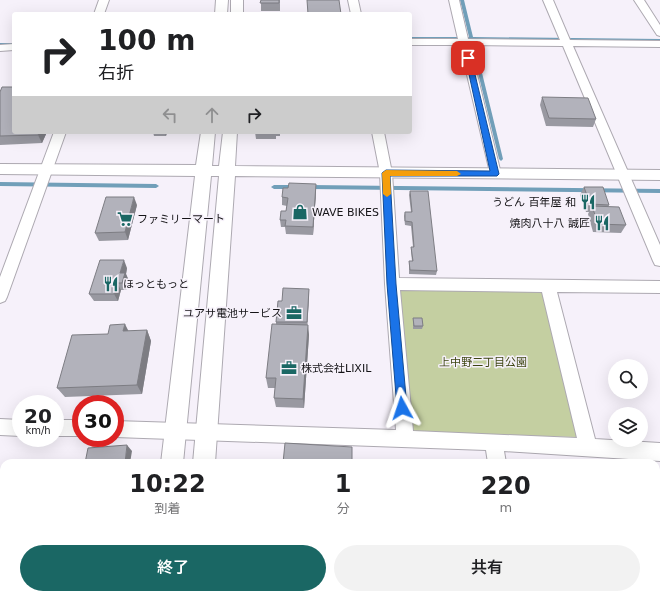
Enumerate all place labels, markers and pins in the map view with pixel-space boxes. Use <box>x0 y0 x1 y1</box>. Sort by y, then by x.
pin <box>451 41 485 75</box>
restaurant icon: うどん 百年屋 和 <box>579 193 597 211</box>
place label: うどん 百年屋 和 <box>492 196 576 209</box>
shop icon: WAVE BIKES <box>291 203 309 221</box>
place label: WAVE BIKES <box>312 206 379 219</box>
supermarket icon: ファミリーマート <box>116 210 134 228</box>
place label: ファミリーマート <box>137 213 225 226</box>
restaurant icon: 焼肉八十八 誠匠 <box>593 214 611 232</box>
place label: 焼肉八十八 誠匠 <box>510 217 590 230</box>
restaurant icon: ほっともっと <box>102 275 120 293</box>
place label: ほっともっと <box>123 278 189 291</box>
office icon: ユアサ電池サービス <box>285 304 303 322</box>
place label: ユアサ電池サービス <box>183 307 282 320</box>
office icon: 株式会社LIXIL <box>280 359 298 377</box>
place label: 株式会社LIXIL <box>301 362 372 375</box>

